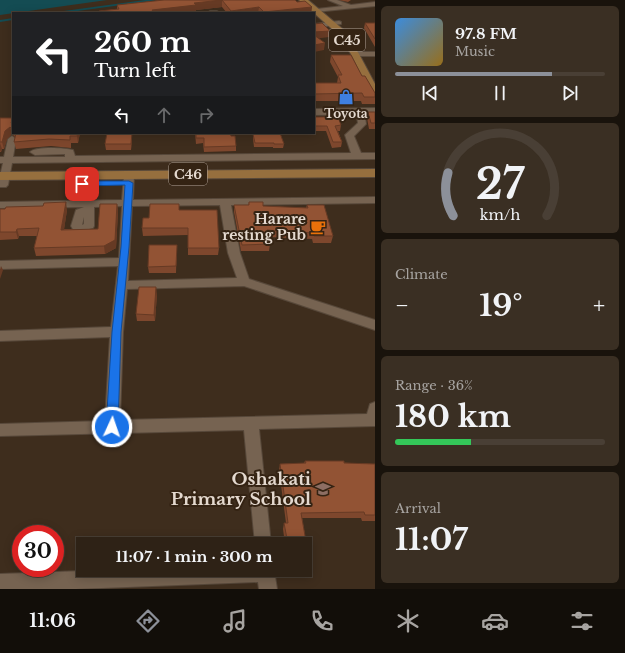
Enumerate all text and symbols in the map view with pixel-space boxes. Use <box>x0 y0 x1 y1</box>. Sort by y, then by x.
text: 97.8 FM <box>455 24 517 43</box>
text: 260 m <box>94 25 191 60</box>
icon: left <box>28 28 80 80</box>
road number: C45 <box>329 29 365 51</box>
text: Music <box>455 43 495 60</box>
text: Turn left <box>94 60 176 82</box>
icon: previous <box>419 82 441 104</box>
icon: pause <box>489 82 511 104</box>
icon: next <box>559 82 581 104</box>
shop icon: Toyota <box>337 88 355 106</box>
icon: left <box>111 104 133 126</box>
icon: ahead <box>153 104 175 126</box>
icon: right <box>195 104 217 126</box>
place label: Toyota <box>324 106 368 121</box>
text: 27 <box>476 159 525 210</box>
road number: C46 <box>169 163 207 185</box>
pin <box>65 167 99 201</box>
icon: arrive <box>71 173 93 195</box>
text: km/h <box>480 205 520 223</box>
place label: Harare resting Pub <box>222 210 306 244</box>
cafe icon: Harare resting Pub <box>309 218 327 236</box>
text: Climate <box>395 266 448 283</box>
text: 19° <box>479 287 523 324</box>
text: − <box>395 292 409 319</box>
text: + <box>593 292 605 319</box>
text: Range · 36% <box>395 377 473 394</box>
text: 180 km <box>395 398 511 435</box>
position arrow <box>91 406 133 448</box>
place label: Oshakati Primary School <box>171 469 311 510</box>
school or university icon: Oshakati Primary School <box>314 480 332 498</box>
text: Arrival <box>395 500 441 517</box>
text: 11:07 <box>395 521 468 558</box>
speed limit sign: 30 <box>12 525 64 577</box>
text: 11:07 · 1 min · 300 m <box>115 547 273 566</box>
icon: directions <box>134 607 162 635</box>
icon: music <box>221 607 249 635</box>
icon: phone <box>308 607 336 635</box>
icon: climate <box>394 607 422 635</box>
icon: car <box>481 607 509 635</box>
icon: filters <box>568 607 596 635</box>
text: 11:06 <box>29 610 76 632</box>

